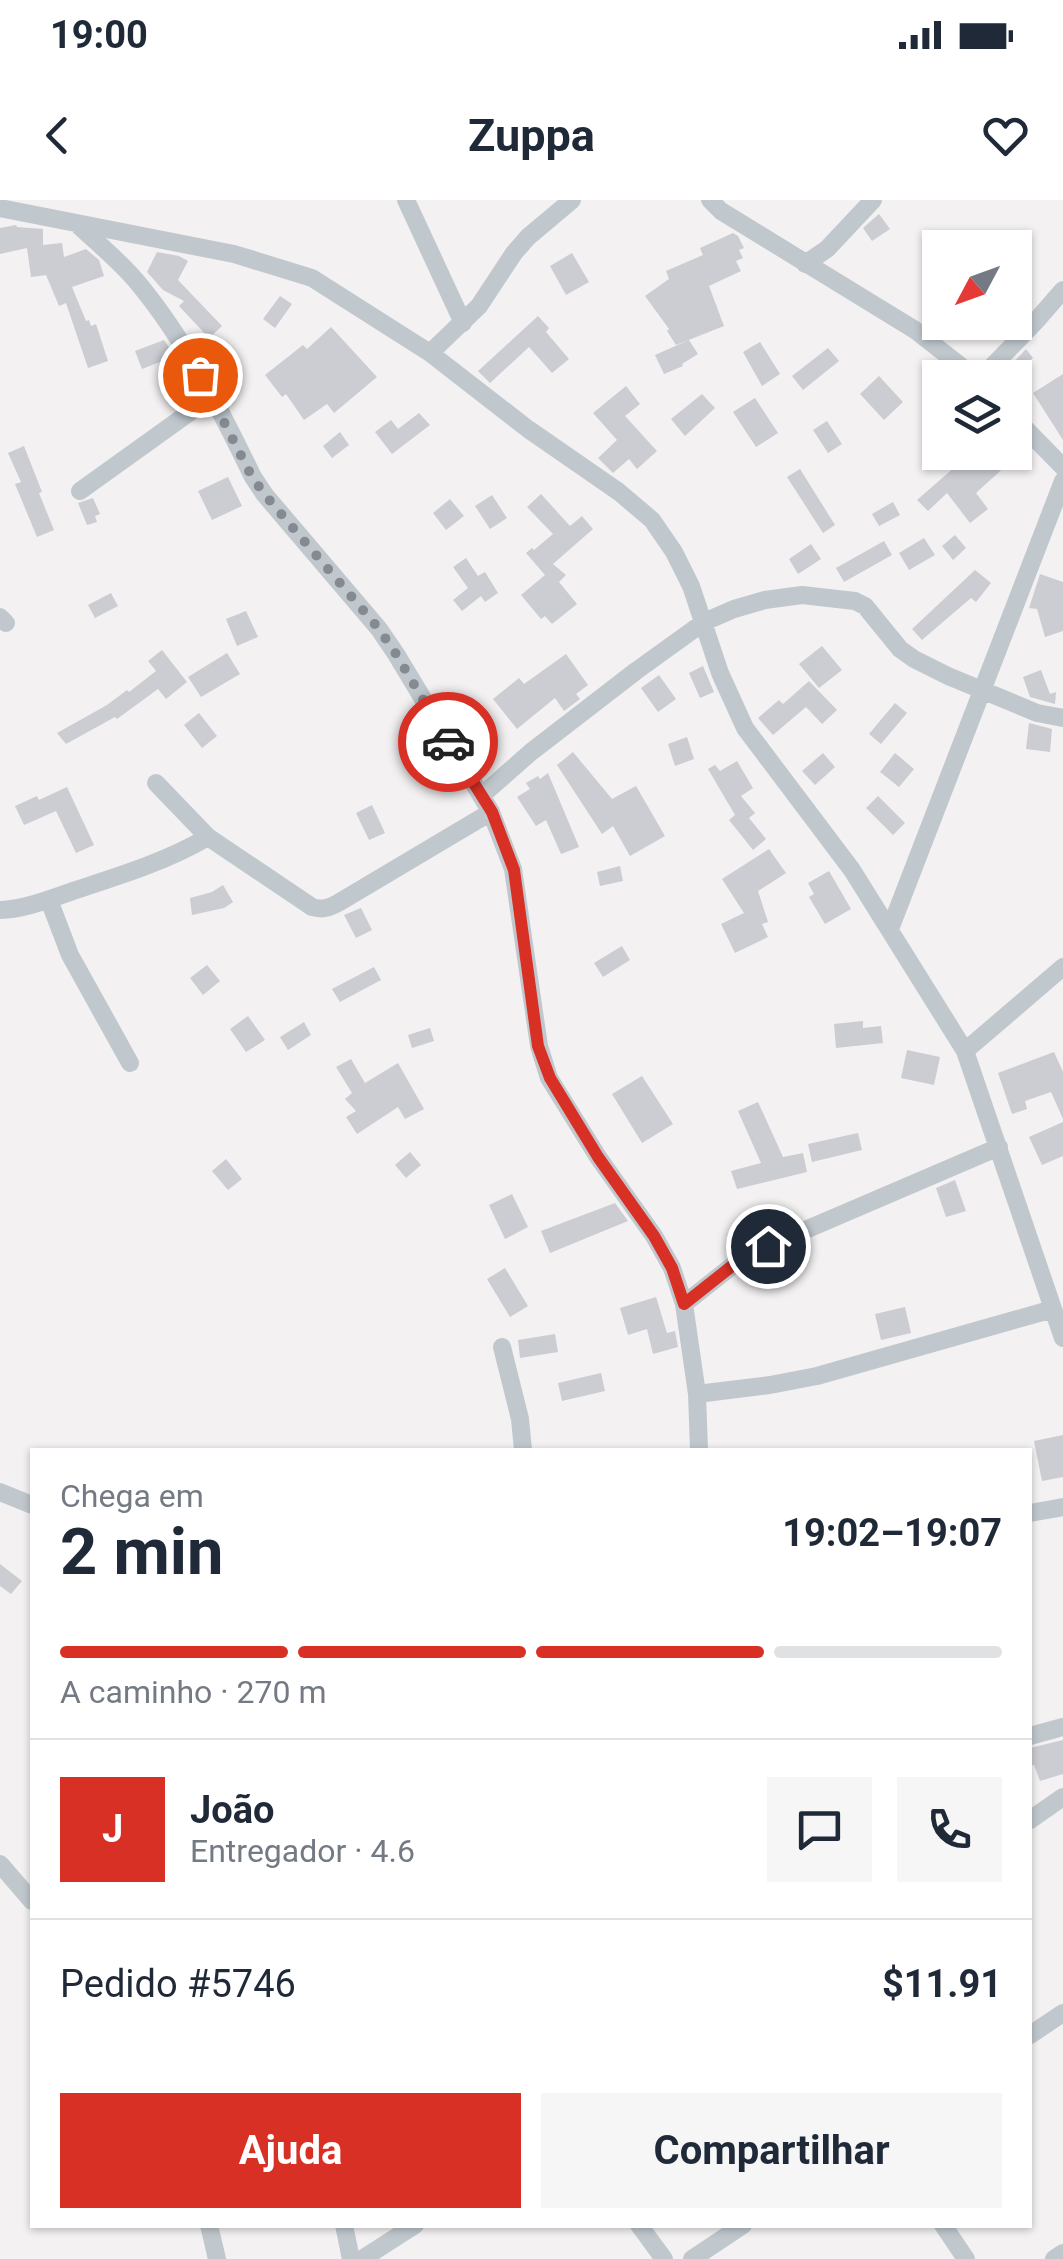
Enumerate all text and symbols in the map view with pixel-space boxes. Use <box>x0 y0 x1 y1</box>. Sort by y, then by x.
text: 19:00 <box>50 13 148 57</box>
icon: back <box>30 108 85 163</box>
icon: heart <box>978 108 1033 163</box>
text: Zuppa <box>468 109 595 162</box>
north arrow <box>922 230 1032 340</box>
map controls <box>922 230 1032 470</box>
pin <box>158 333 243 418</box>
icon: bag <box>173 348 228 403</box>
button: layers <box>922 360 1032 470</box>
courier <box>398 692 498 792</box>
icon: car <box>421 715 476 770</box>
pin <box>726 1204 811 1289</box>
icon: home <box>741 1219 796 1274</box>
text: Chega em <box>60 1477 204 1515</box>
text: 19:02–19:07 <box>782 1511 1002 1555</box>
text: 2 min <box>60 1514 223 1590</box>
text: A caminho · 270 m <box>60 1673 327 1711</box>
button: chat <box>767 1777 872 1882</box>
button: phone <box>897 1777 1002 1882</box>
text: João <box>190 1788 274 1832</box>
text: J <box>102 1807 123 1851</box>
text: Entregador · 4.6 <box>190 1832 415 1870</box>
text: Pedido #5746 <box>60 1962 296 2006</box>
text: $11.91 <box>882 1962 1002 2006</box>
button: Ajuda <box>60 2093 521 2208</box>
button: Compartilhar <box>541 2093 1002 2208</box>

